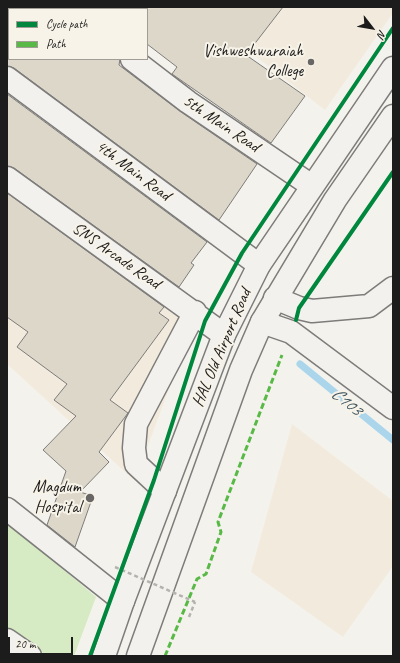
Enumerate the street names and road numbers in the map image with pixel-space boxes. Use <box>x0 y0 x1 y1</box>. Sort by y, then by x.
street label: 5th Main Road <box>179 91 263 157</box>
street label: 4th Main Road <box>92 136 174 206</box>
street label: SNS Arcade Road <box>68 218 164 294</box>
street label: HAL Old Airport Road <box>188 286 256 410</box>

